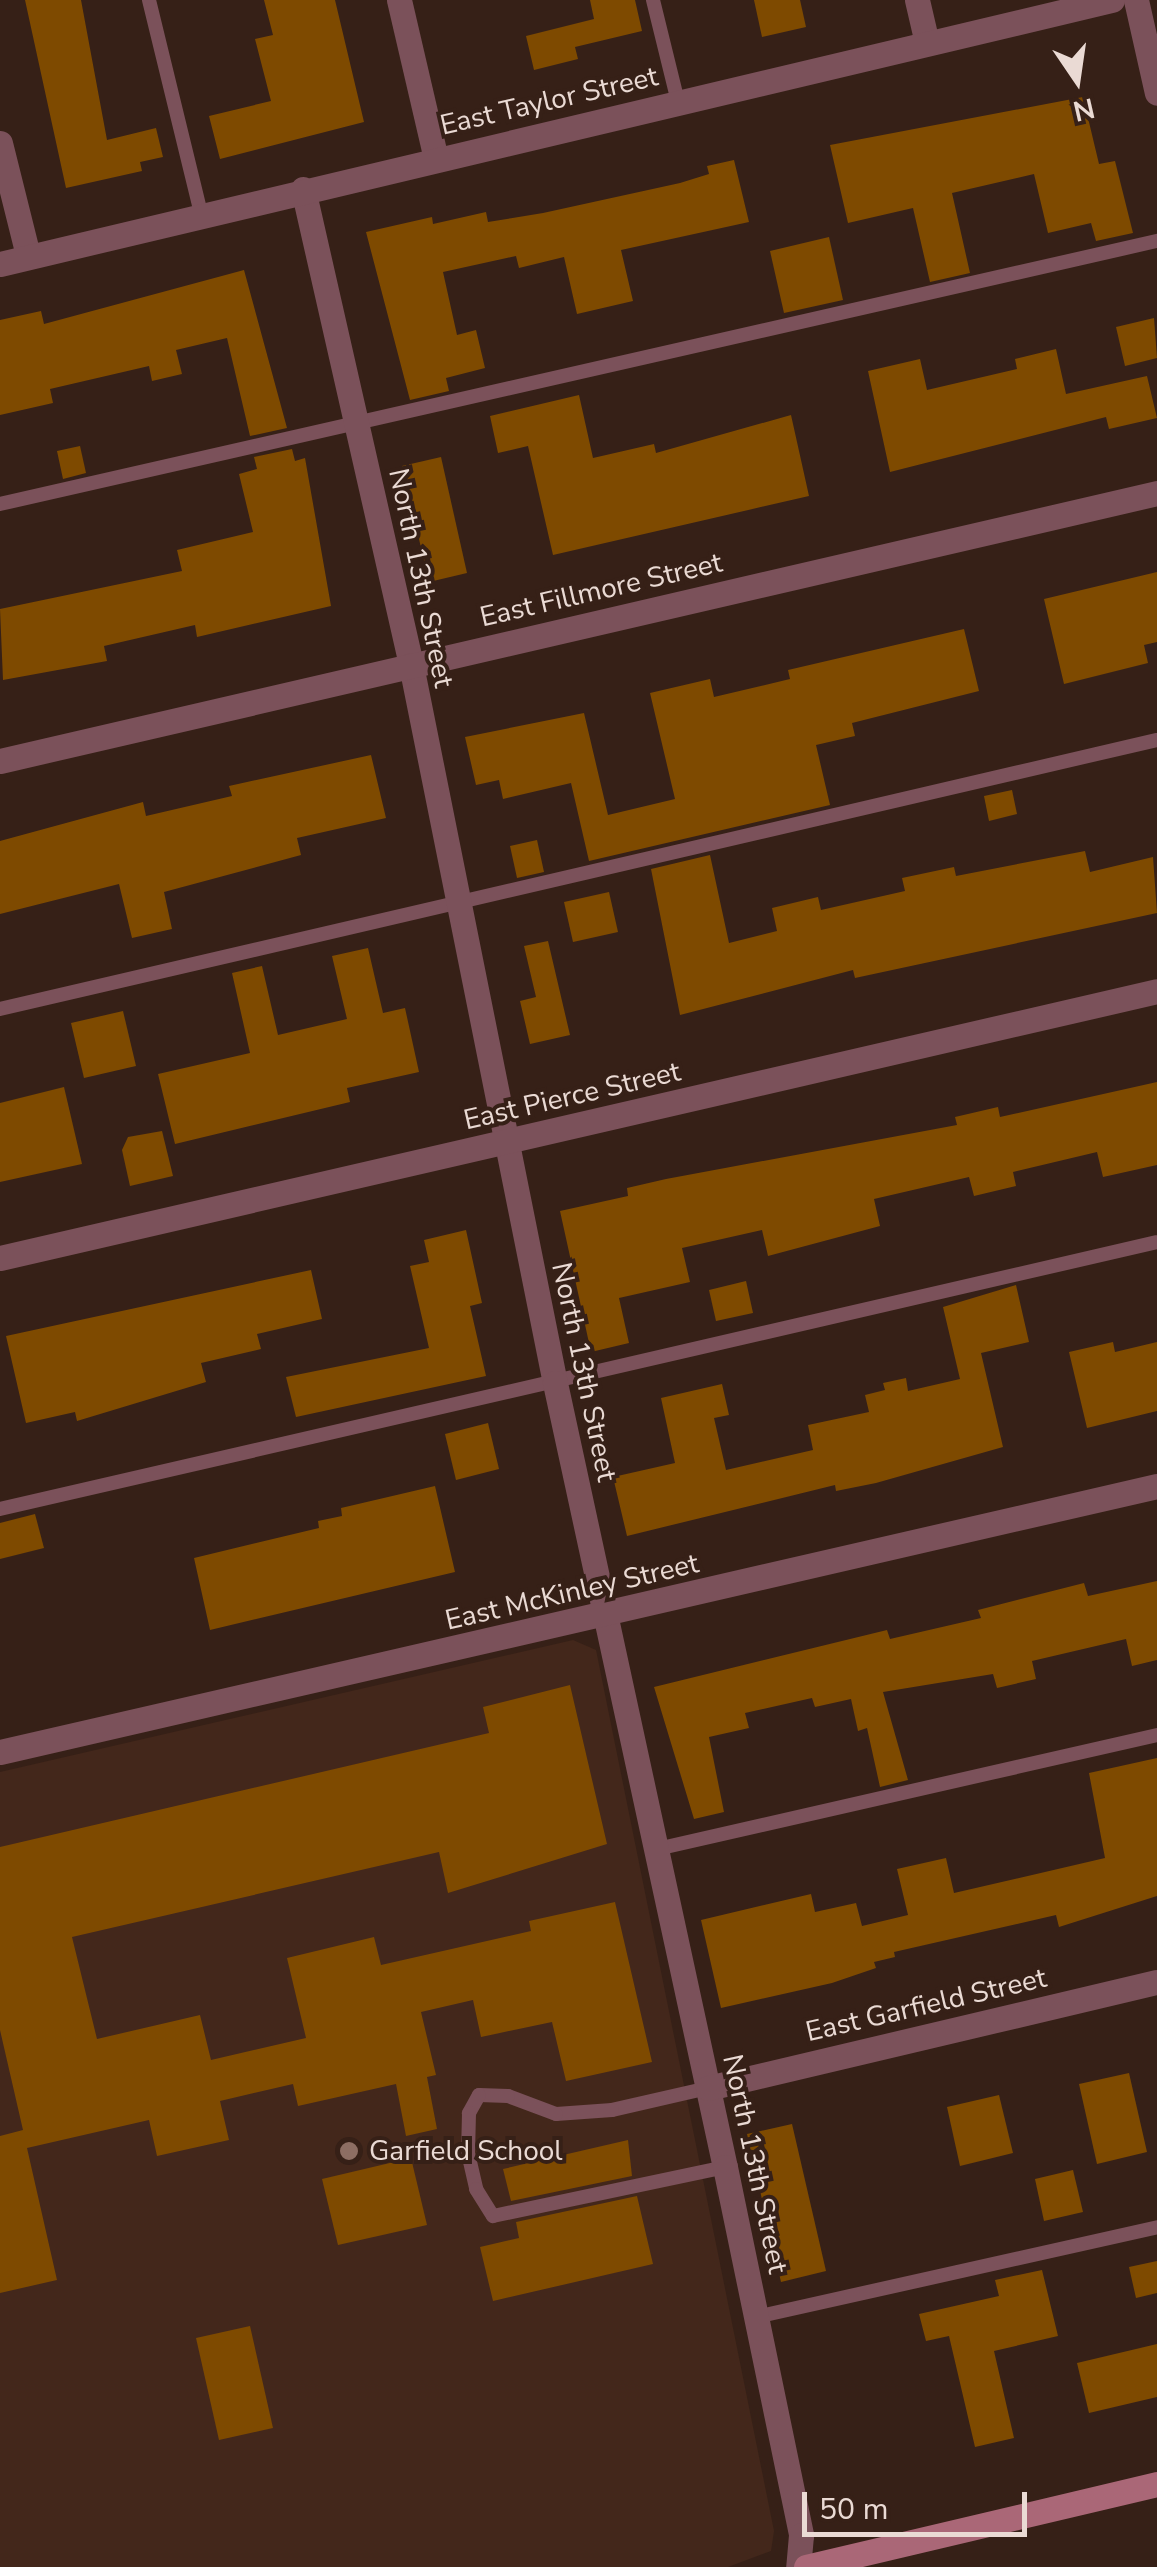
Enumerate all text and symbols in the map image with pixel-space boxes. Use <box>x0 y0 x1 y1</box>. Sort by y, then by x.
north arrow <box>1027 30 1127 130</box>
street label: East Taylor Street <box>437 60 661 142</box>
text: N <box>1069 88 1098 130</box>
street label: North 13th Street <box>381 466 461 690</box>
street label: East Fillmore Street <box>477 546 725 634</box>
street label: East Pierce Street <box>460 1055 684 1137</box>
street label: North 13th Street <box>544 1260 624 1484</box>
street label: East McKinley Street <box>442 1547 702 1637</box>
street label: East Garfield Street <box>802 1961 1050 2049</box>
street label: North 13th Street <box>715 2052 795 2276</box>
place label: Garfield School <box>369 2134 563 2168</box>
marker: Garfield School <box>338 2140 360 2162</box>
scale bar <box>807 2472 1032 2534</box>
text: 50 m <box>819 2489 888 2530</box>

